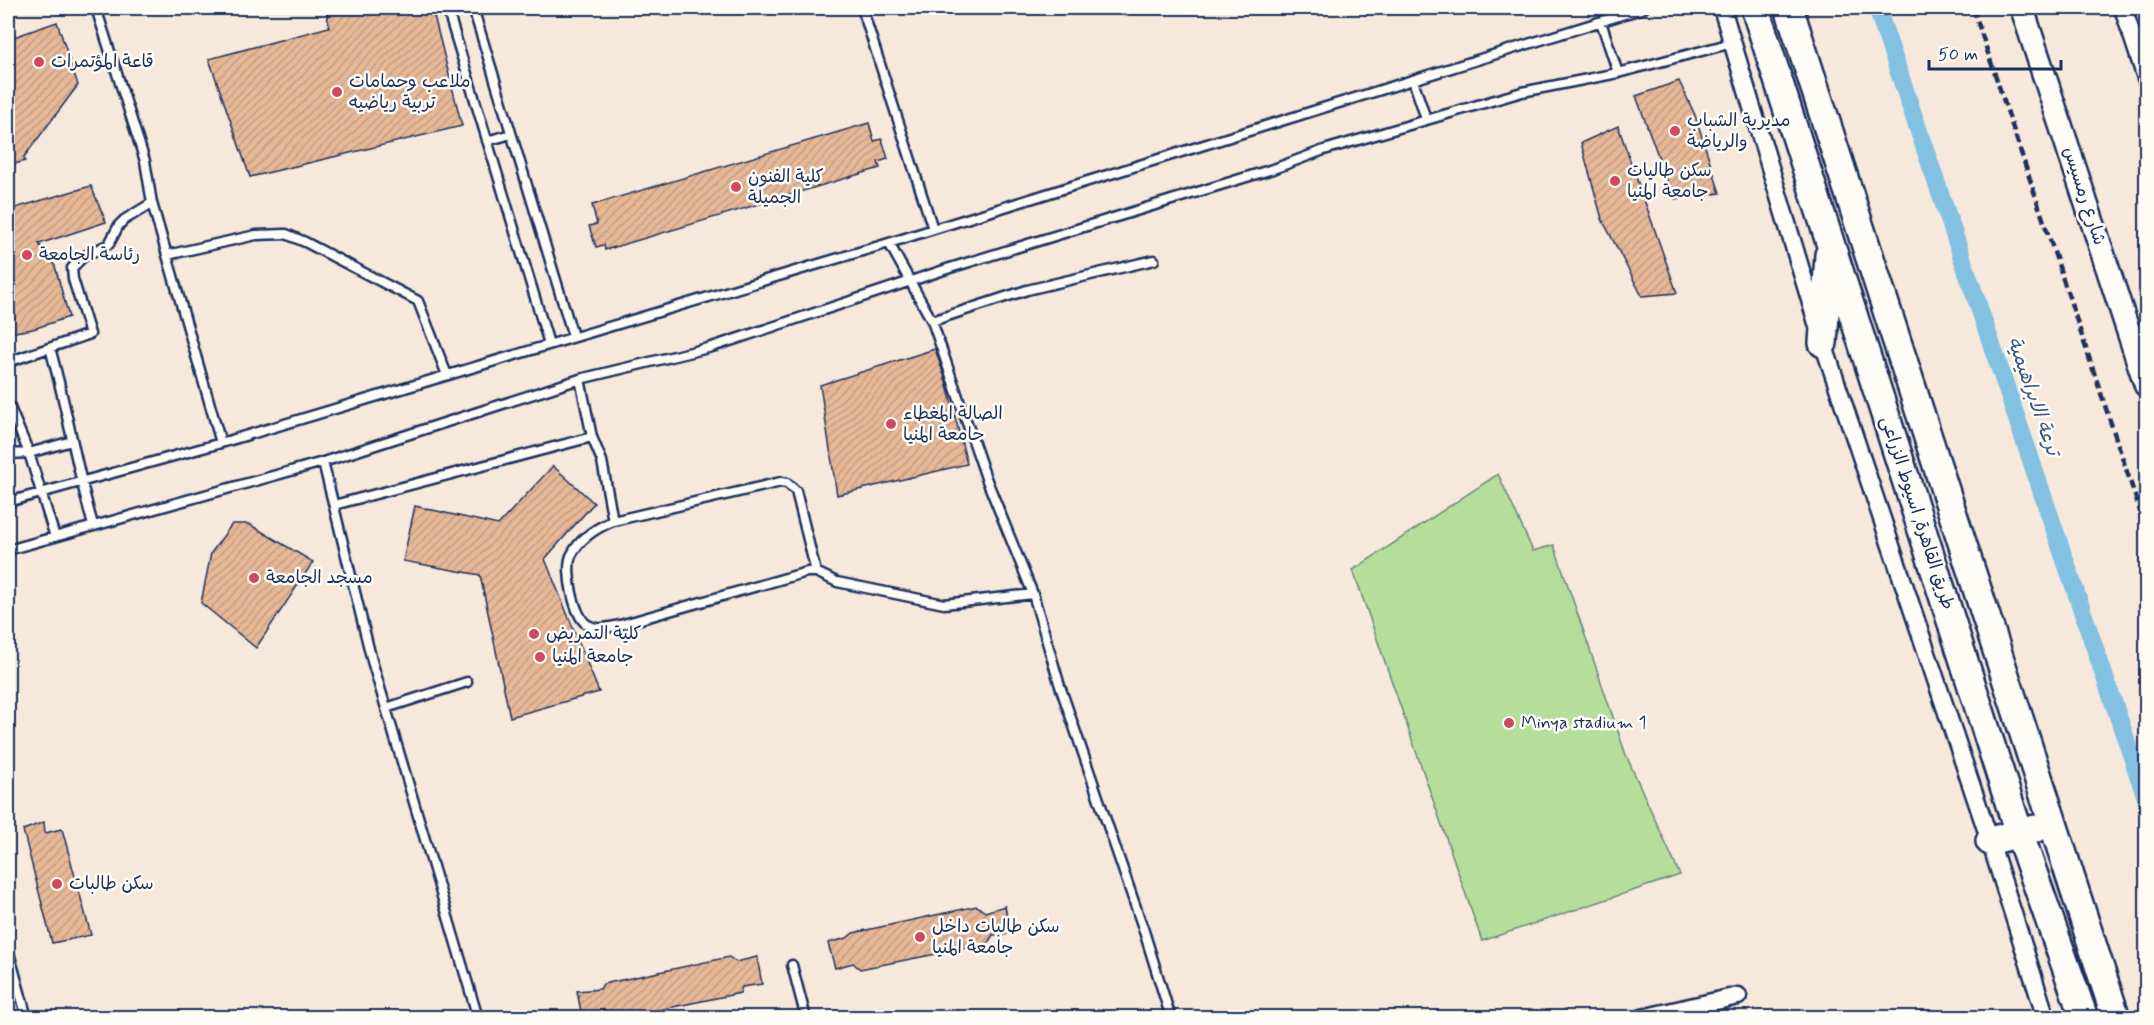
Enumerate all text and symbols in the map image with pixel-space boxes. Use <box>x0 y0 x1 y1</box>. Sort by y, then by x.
scale bar <box>1929 33 2061 71</box>
text: 50 m <box>1938 43 1978 67</box>
place label: قاعة المؤتمرات <box>51 50 154 74</box>
marker: قاعة المؤتمرات <box>32 55 46 69</box>
place label: ملاعب وحمامات تربية رياضيه <box>349 70 470 115</box>
marker: ملاعب وحمامات تربية رياضيه <box>330 85 344 99</box>
place label: مديرية الشباب والرياضة <box>1687 109 1791 154</box>
marker: مديرية الشباب والرياضة <box>1668 124 1682 138</box>
street label: شارع رمسيس <box>2057 144 2111 248</box>
place label: سكن طاليات جامعة المنيا <box>1627 159 1712 204</box>
place label: كلية الفنون الجميلة <box>748 165 824 210</box>
marker: سكن طاليات جامعة المنيا <box>1608 174 1622 188</box>
marker: كلية الفنون الجميلة <box>729 180 743 194</box>
place label: رئاسة الجامعة <box>39 243 140 267</box>
marker: رئاسة الجامعة <box>20 248 34 262</box>
water label: ترعة الابراهيمية <box>2000 333 2067 462</box>
place label: الصالة المغطاء حامعة المنيا <box>903 402 1003 447</box>
street label: طريق القاهرة, اسيوط الزراعى <box>1874 413 1960 613</box>
marker: الصالة المغطاء حامعة المنيا <box>884 417 898 431</box>
place label: مسجد الجامعة <box>266 566 373 590</box>
marker: مسجد الجامعة <box>247 571 261 585</box>
place label: كلية التمريض <box>546 622 642 646</box>
marker: كلية التمريض <box>527 627 541 641</box>
place label: جامعة المنيا <box>552 645 634 669</box>
marker: جامعة المنيا <box>533 650 547 664</box>
place label: Minya stadium 1 <box>1521 711 1646 735</box>
marker: Minya stadium 1 <box>1502 716 1516 730</box>
place label: سكن طالبات <box>69 872 154 896</box>
marker: سكن طالبات <box>50 877 64 891</box>
place label: سكن طالبات داخل جامعة المنيا <box>932 915 1060 960</box>
marker: سكن طالبات داخل جامعة المنيا <box>913 930 927 944</box>

